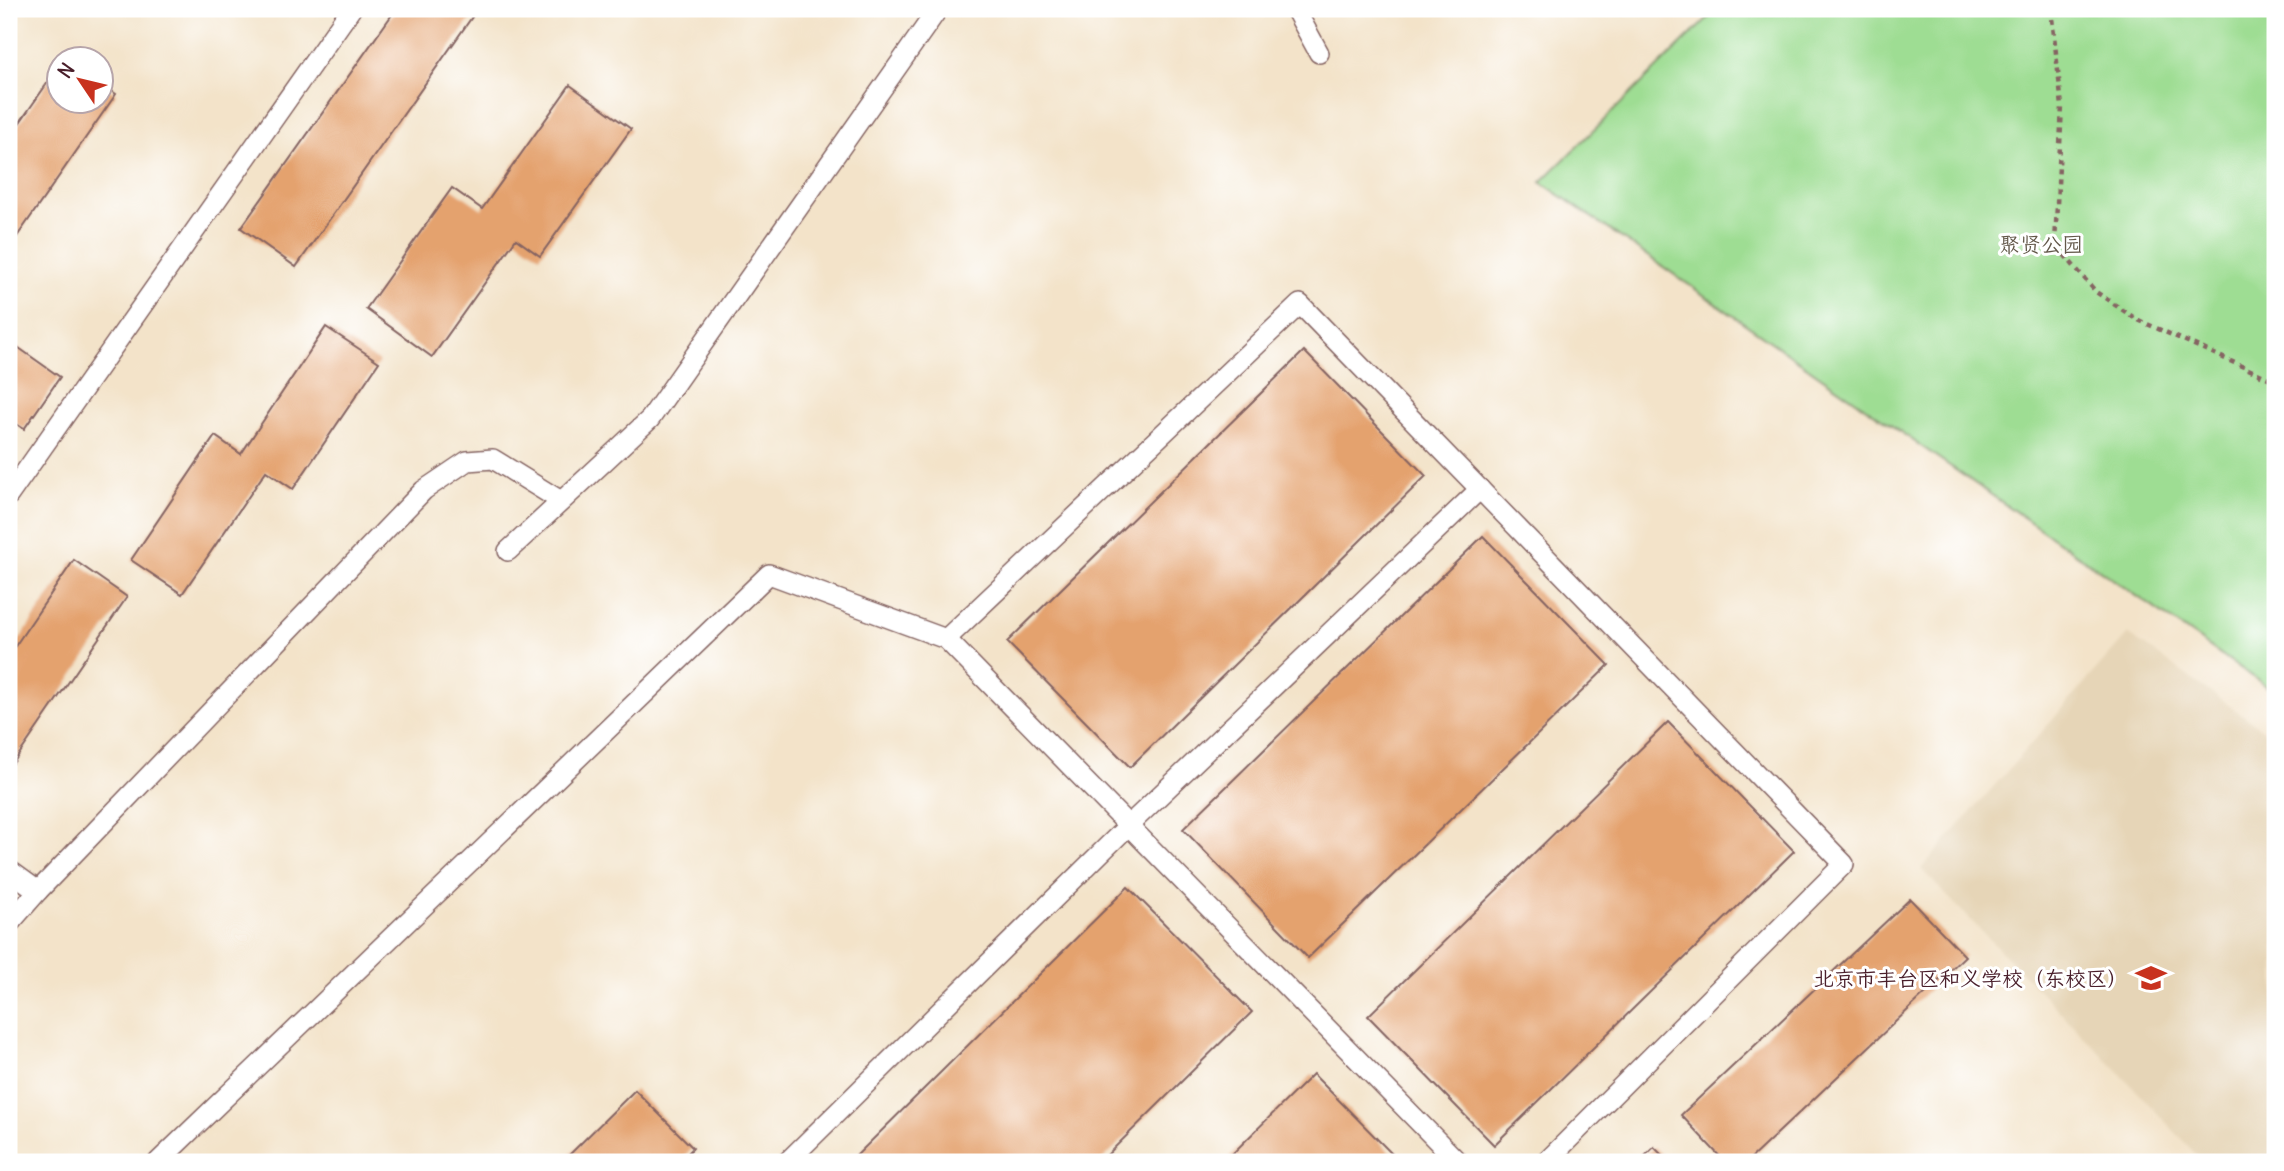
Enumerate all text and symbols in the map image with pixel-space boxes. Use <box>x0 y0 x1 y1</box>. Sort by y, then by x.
north arrow <box>46 46 116 116</box>
text: N <box>52 58 80 83</box>
park label: 聚贤公园 <box>1999 231 2083 258</box>
school or university icon: 北京市丰台区和义学校（东校区） <box>2134 961 2168 995</box>
place label: 北京市丰台区和义学校（东校区） <box>1813 965 2128 992</box>

